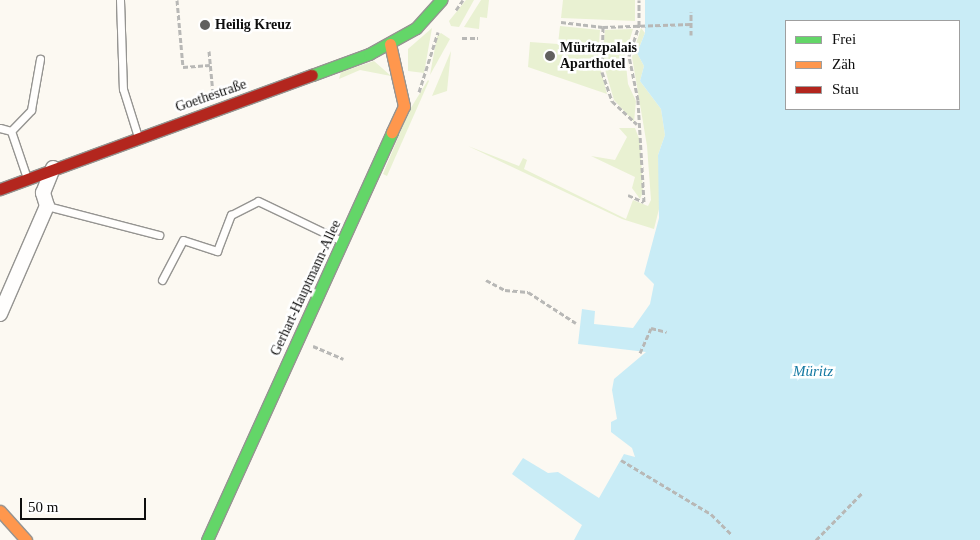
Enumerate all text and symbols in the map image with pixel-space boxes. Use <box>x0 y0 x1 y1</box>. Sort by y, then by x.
place label: Heilig Kreuz <box>215 17 291 33</box>
marker: Heilig Kreuz <box>199 19 211 31</box>
legend <box>785 20 960 110</box>
text: Frei <box>832 31 856 47</box>
place label: Müritzpalais Aparthotel <box>560 40 637 72</box>
marker: Müritzpalais Aparthotel <box>544 50 556 62</box>
text: Zäh <box>832 56 855 72</box>
street label: Goethestraße <box>173 76 249 116</box>
text: Stau <box>832 81 859 97</box>
street label: Gerhart-Hauptmann-Allee <box>267 218 345 358</box>
water label: Müritz <box>793 363 833 381</box>
scale bar <box>22 488 149 520</box>
text: 50 m <box>28 499 58 515</box>

